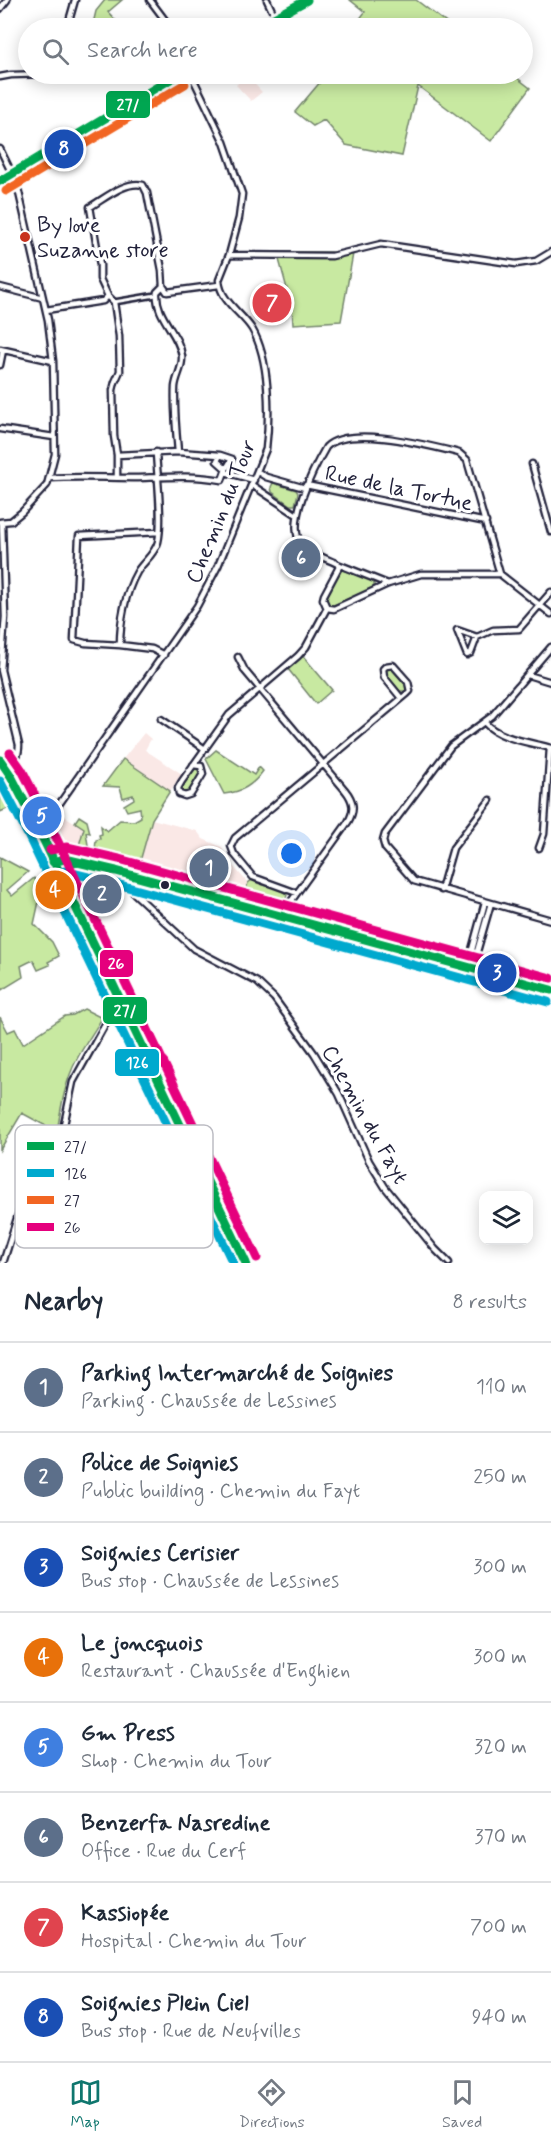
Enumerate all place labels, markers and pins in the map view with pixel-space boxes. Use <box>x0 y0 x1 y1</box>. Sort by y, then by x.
pin: 8 <box>44 126 84 172</box>
place label: By love Suzanne store <box>37 212 169 265</box>
marker: By love Suzanne store <box>18 230 32 244</box>
pin: 7 <box>252 280 292 326</box>
pin: 6 <box>282 536 320 580</box>
pin: 5 <box>22 794 62 838</box>
pin: 1 <box>190 846 228 890</box>
pin: 4 <box>36 868 74 912</box>
pin: 2 <box>82 872 122 916</box>
unlabelled marker <box>159 879 171 891</box>
pin: 3 <box>478 950 516 996</box>

